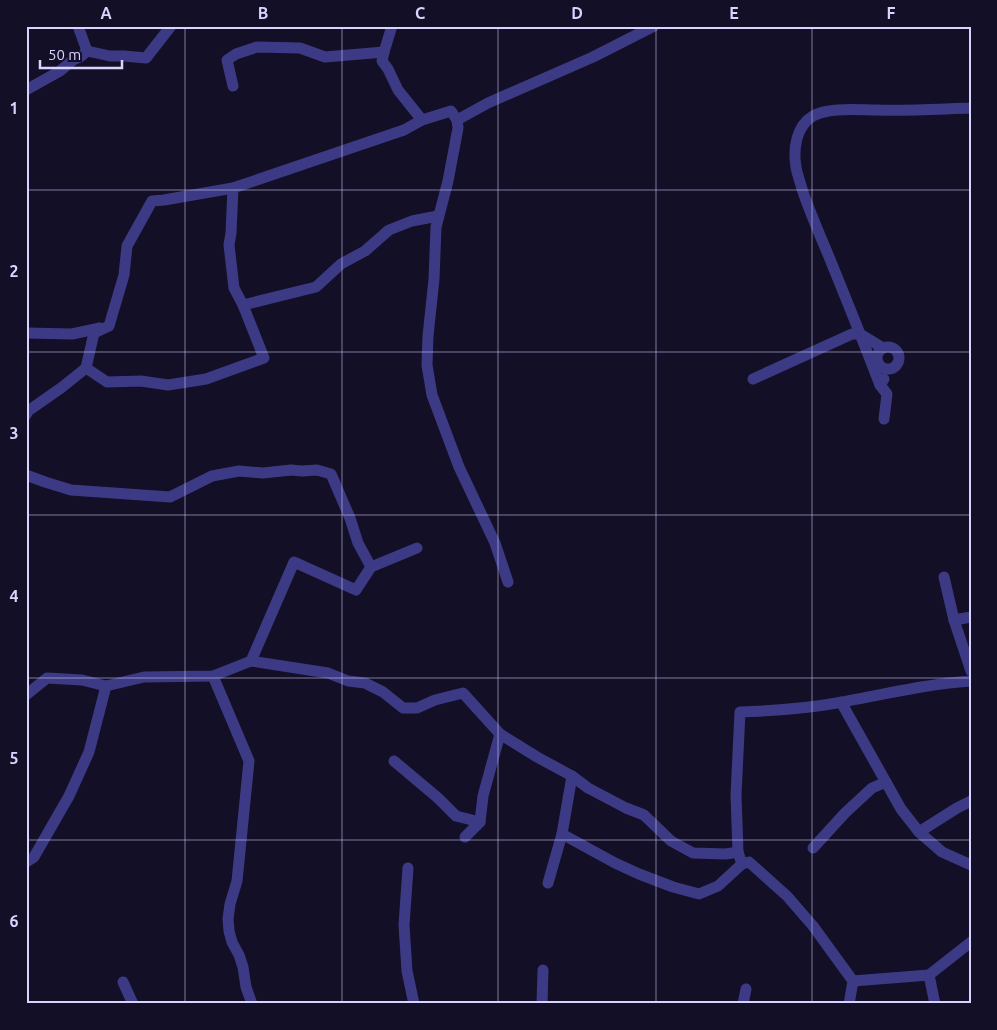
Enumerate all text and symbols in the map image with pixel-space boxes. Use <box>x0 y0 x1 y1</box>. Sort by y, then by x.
text: A <box>100 4 112 22</box>
text: B <box>258 4 268 22</box>
text: C <box>415 4 425 22</box>
text: D <box>571 4 583 22</box>
text: E <box>729 4 739 22</box>
text: F <box>887 4 896 22</box>
scale bar <box>40 38 122 70</box>
text: 50 m <box>48 46 81 63</box>
text: 1 <box>9 99 19 117</box>
text: 2 <box>9 262 19 280</box>
text: 3 <box>9 424 19 442</box>
text: 4 <box>9 587 19 605</box>
text: 5 <box>9 749 19 767</box>
text: 6 <box>9 912 19 930</box>

